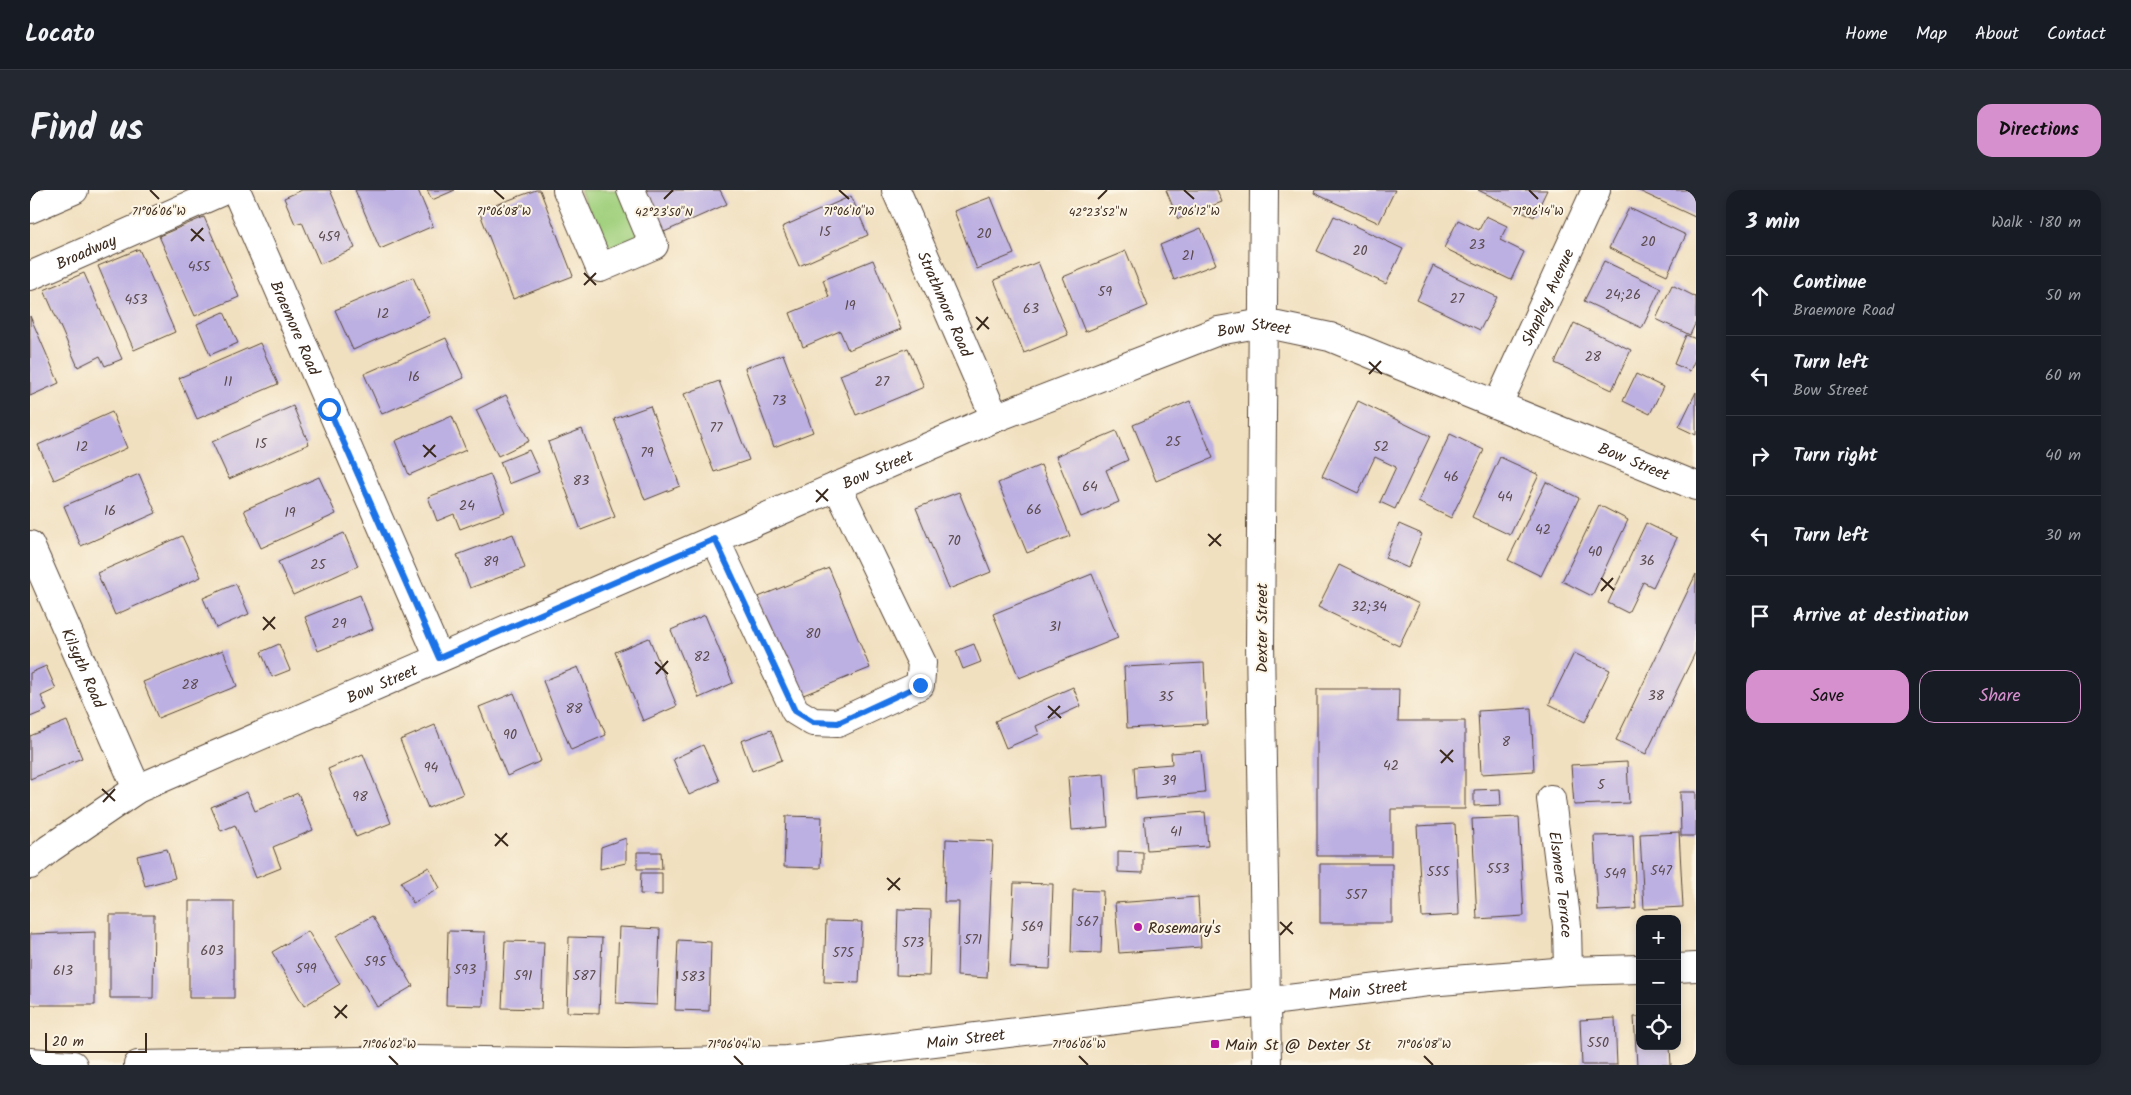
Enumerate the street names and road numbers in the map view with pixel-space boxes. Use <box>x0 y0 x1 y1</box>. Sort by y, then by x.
street label: Broadway <box>52 228 121 277</box>
street label: Shapley Avenue <box>1515 245 1582 350</box>
street label: Strathmore Road <box>910 247 978 362</box>
street label: Braemore Road <box>263 277 326 381</box>
street label: Bow Street <box>1215 312 1294 345</box>
street label: Bow Street <box>1594 436 1674 488</box>
street label: Bow Street <box>838 444 918 497</box>
street label: Dexter Street <box>1250 582 1275 673</box>
street label: Kilsyth Road <box>54 624 111 713</box>
street label: Bow Street <box>343 658 423 711</box>
street label: Elsmere Terrace <box>1541 830 1578 938</box>
street label: Main Street <box>1327 974 1410 1008</box>
street label: Main Street <box>925 1022 1008 1057</box>

